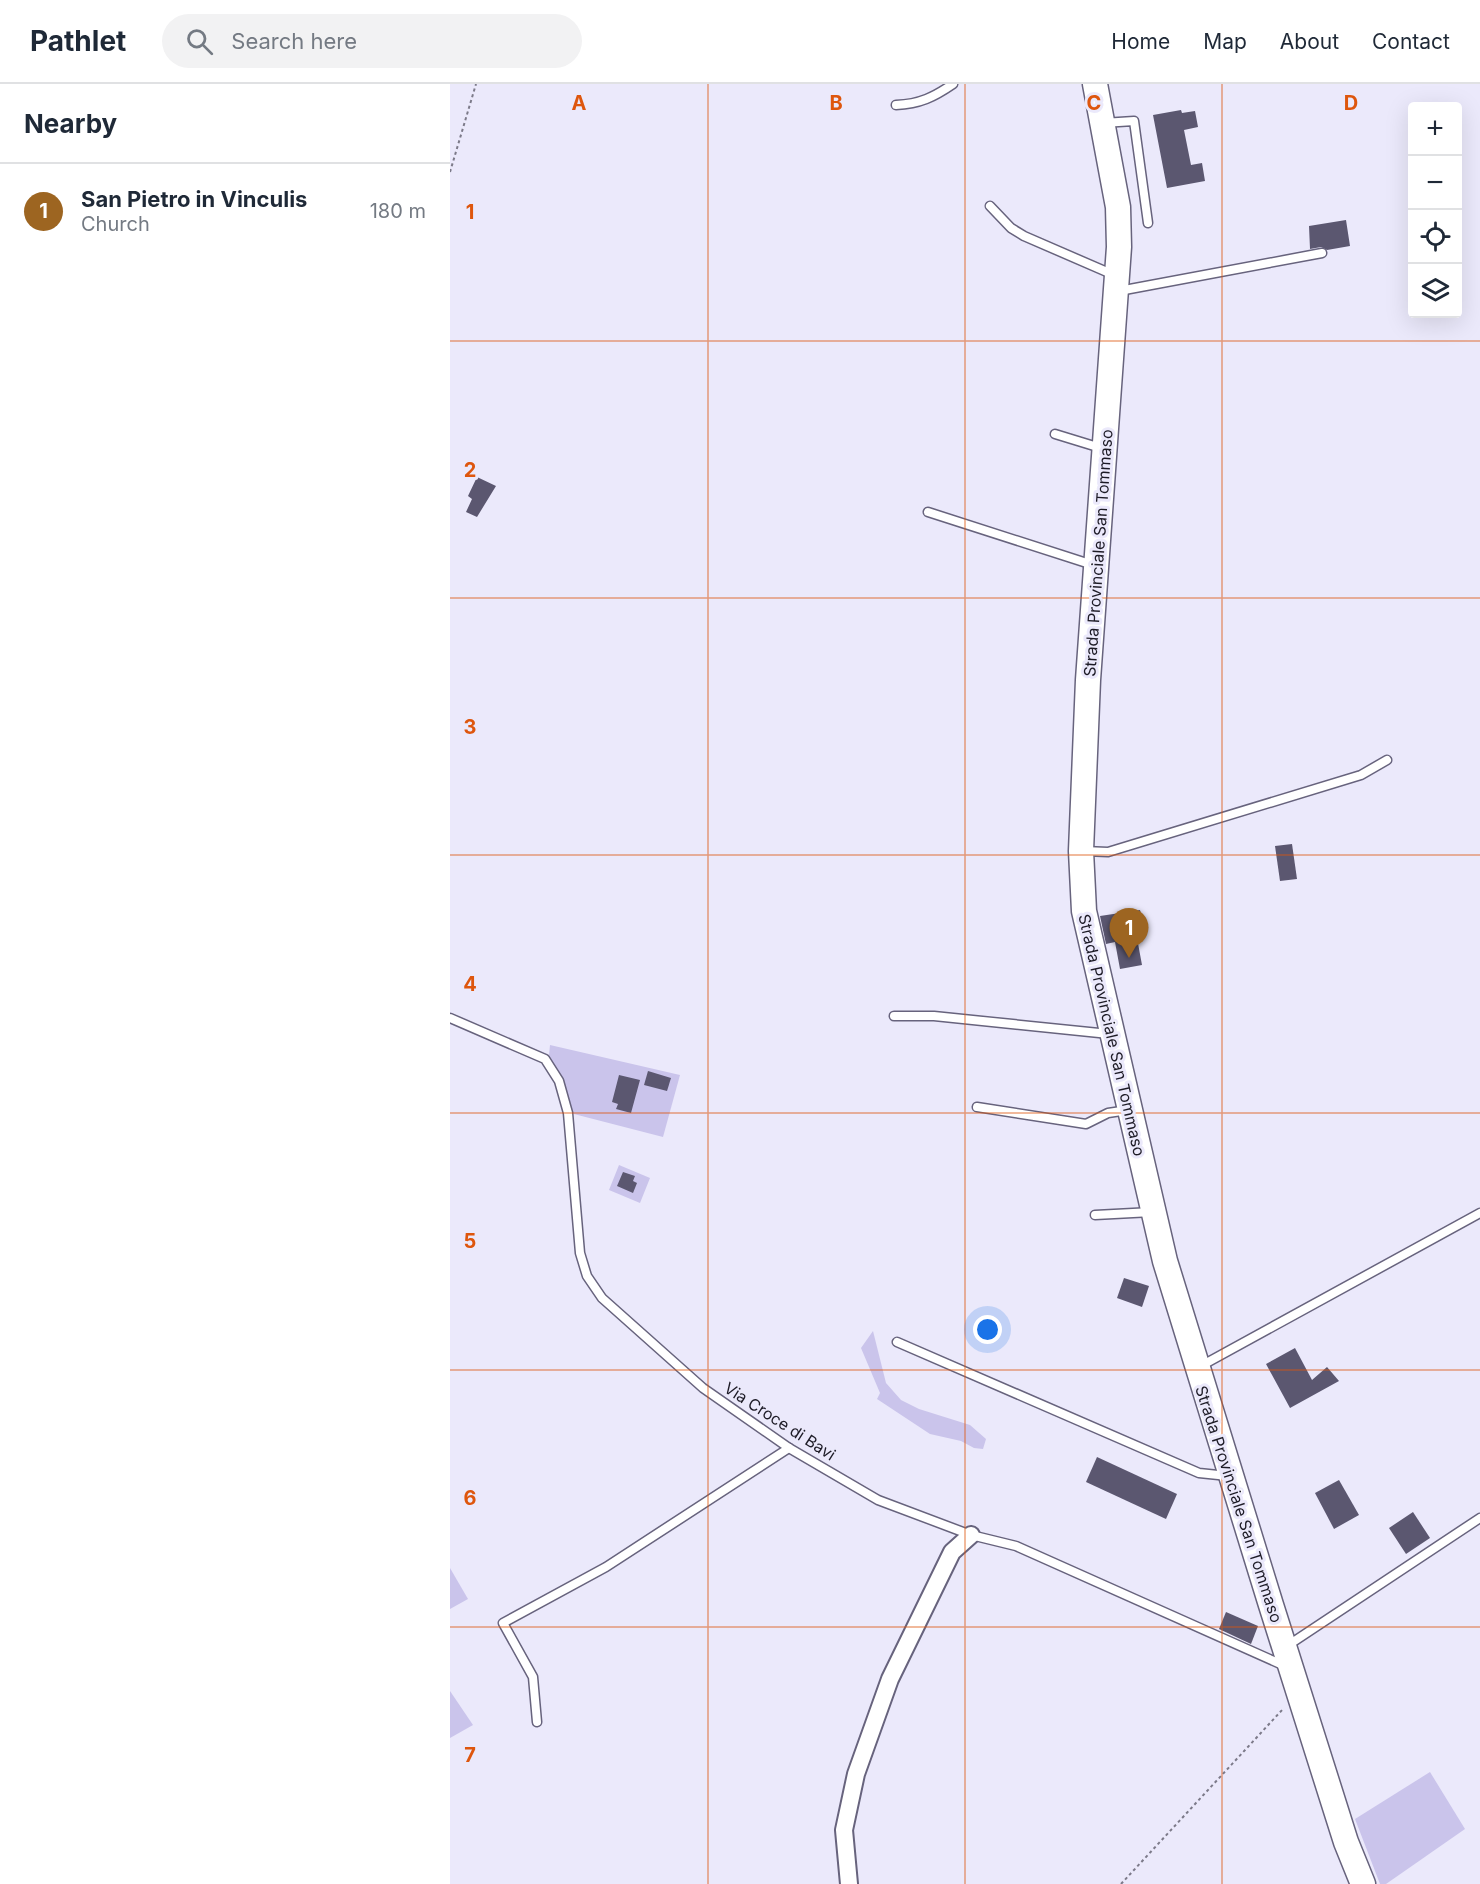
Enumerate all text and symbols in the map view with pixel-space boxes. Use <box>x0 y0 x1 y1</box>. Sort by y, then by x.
search box <box>162 14 582 68</box>
text: Pathlet <box>30 24 126 58</box>
icon: search <box>183 25 216 58</box>
text: Search here <box>231 28 357 54</box>
text: Home <box>1111 29 1170 54</box>
text: Map <box>1203 29 1247 54</box>
text: About <box>1280 29 1339 54</box>
text: Contact <box>1372 29 1450 54</box>
text: A <box>572 91 587 115</box>
text: B <box>829 91 843 115</box>
text: C <box>1087 91 1101 115</box>
text: D <box>1344 91 1358 115</box>
map controls <box>1408 102 1462 318</box>
button: + <box>1408 102 1462 156</box>
text: Nearby <box>24 108 117 139</box>
button: − <box>1408 156 1462 210</box>
text: San Pietro in Vinculis <box>81 186 307 212</box>
text: 1 <box>39 199 48 223</box>
text: 180 m <box>370 199 426 223</box>
text: 1 <box>466 200 474 224</box>
button: locate <box>1408 210 1462 264</box>
text: Church <box>81 212 150 236</box>
button: layers <box>1408 264 1462 318</box>
street label: Strada Provinciale San Tommaso <box>1079 429 1117 677</box>
text: 2 <box>464 458 476 482</box>
text: 3 <box>464 715 476 739</box>
pin: 1 <box>1110 908 1148 958</box>
street label: Strada Provinciale San Tommaso <box>1074 912 1150 1158</box>
text: 4 <box>463 972 477 996</box>
text: 5 <box>464 1229 476 1253</box>
your location <box>973 1315 1002 1344</box>
street label: Via Croce di Bavi <box>721 1378 839 1464</box>
street label: Strada Provinciale San Tommaso <box>1191 1383 1287 1625</box>
text: 6 <box>464 1486 477 1510</box>
text: 7 <box>464 1743 476 1767</box>

